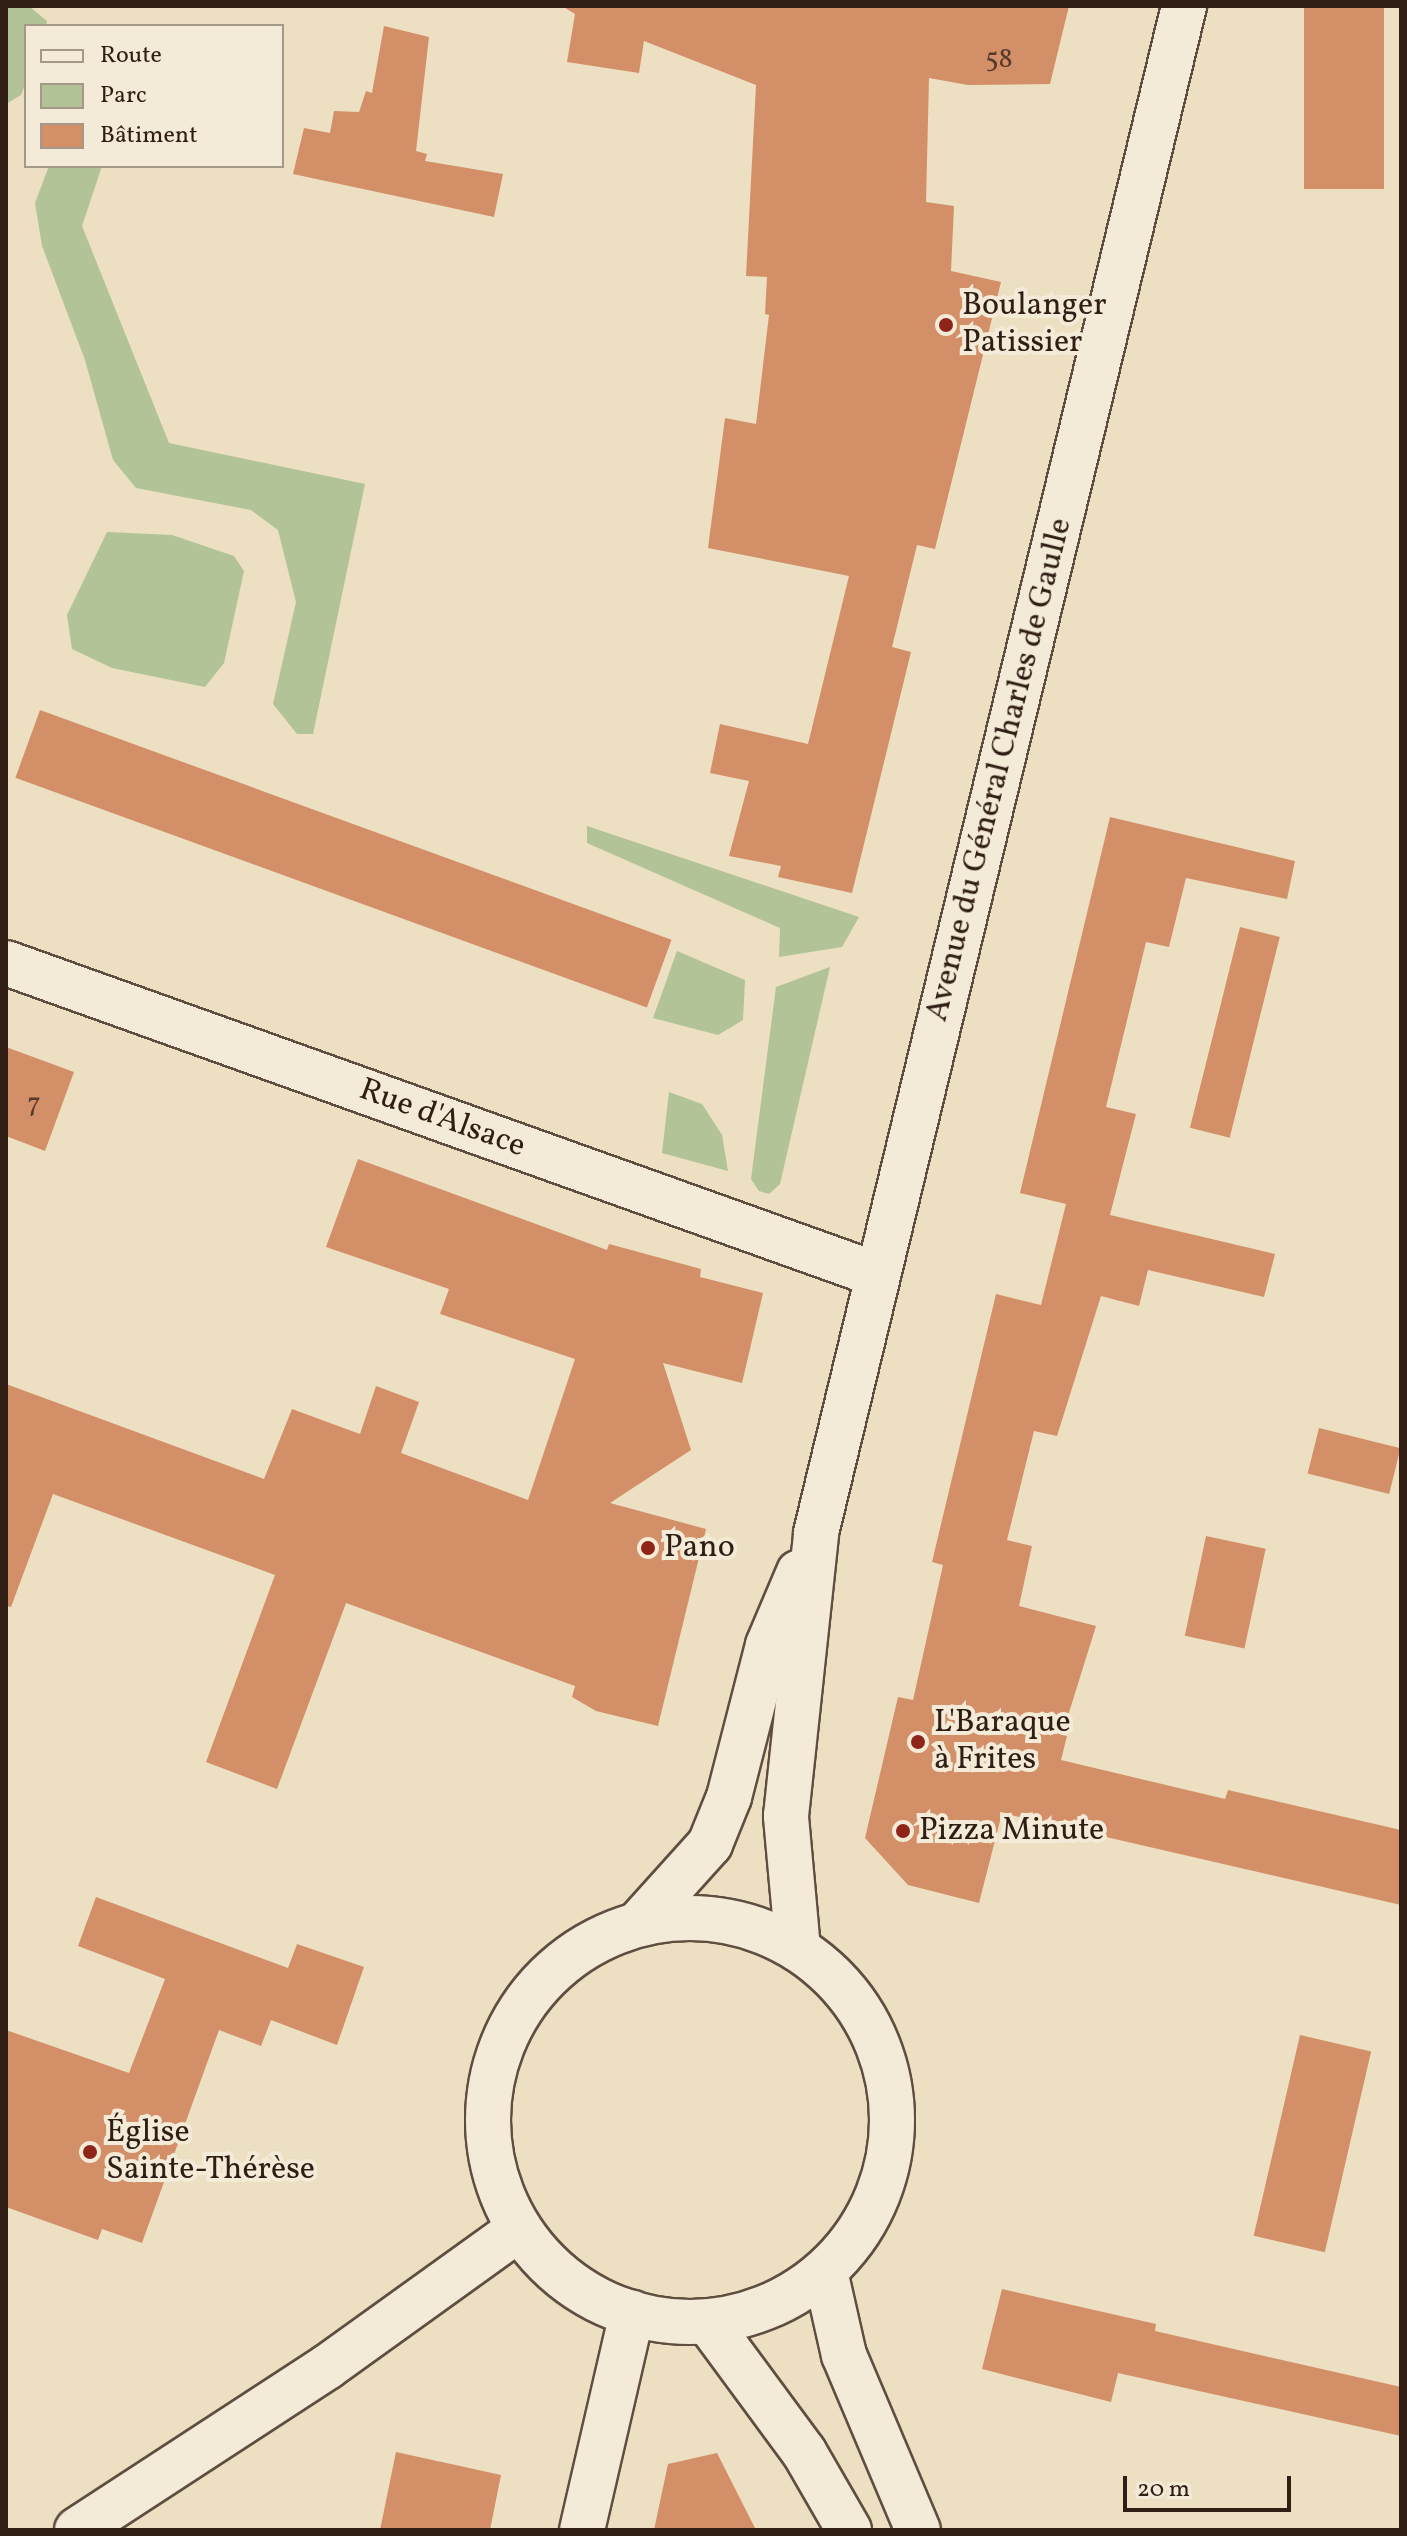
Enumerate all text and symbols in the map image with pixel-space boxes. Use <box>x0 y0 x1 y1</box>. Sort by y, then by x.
legend <box>24 24 284 168</box>
text: Route <box>100 39 162 73</box>
house number: 58 <box>985 43 1013 77</box>
text: Parc <box>100 79 147 113</box>
text: Bâtiment <box>100 119 198 153</box>
place label: Boulanger Patissier <box>962 288 1107 363</box>
marker: Boulanger Patissier <box>937 316 955 334</box>
street label: Avenue du Général Charles de Gaulle <box>919 514 1081 1026</box>
street label: Rue d'Alsace <box>354 1071 530 1167</box>
house number: 7 <box>27 1087 41 1121</box>
place label: Pano <box>664 1529 735 1567</box>
marker: Pano <box>639 1539 657 1557</box>
place label: L'Baraque à Frites <box>934 1705 1071 1780</box>
marker: L'Baraque à Frites <box>909 1733 927 1751</box>
place label: Pizza Minute <box>919 1812 1104 1850</box>
marker: Pizza Minute <box>894 1822 912 1840</box>
place label: Église Sainte-Thérèse <box>106 2115 315 2190</box>
marker: Église Sainte-Thérèse <box>81 2143 99 2161</box>
scale bar <box>1127 2460 1295 2510</box>
text: 20 m <box>1137 2473 1190 2507</box>

